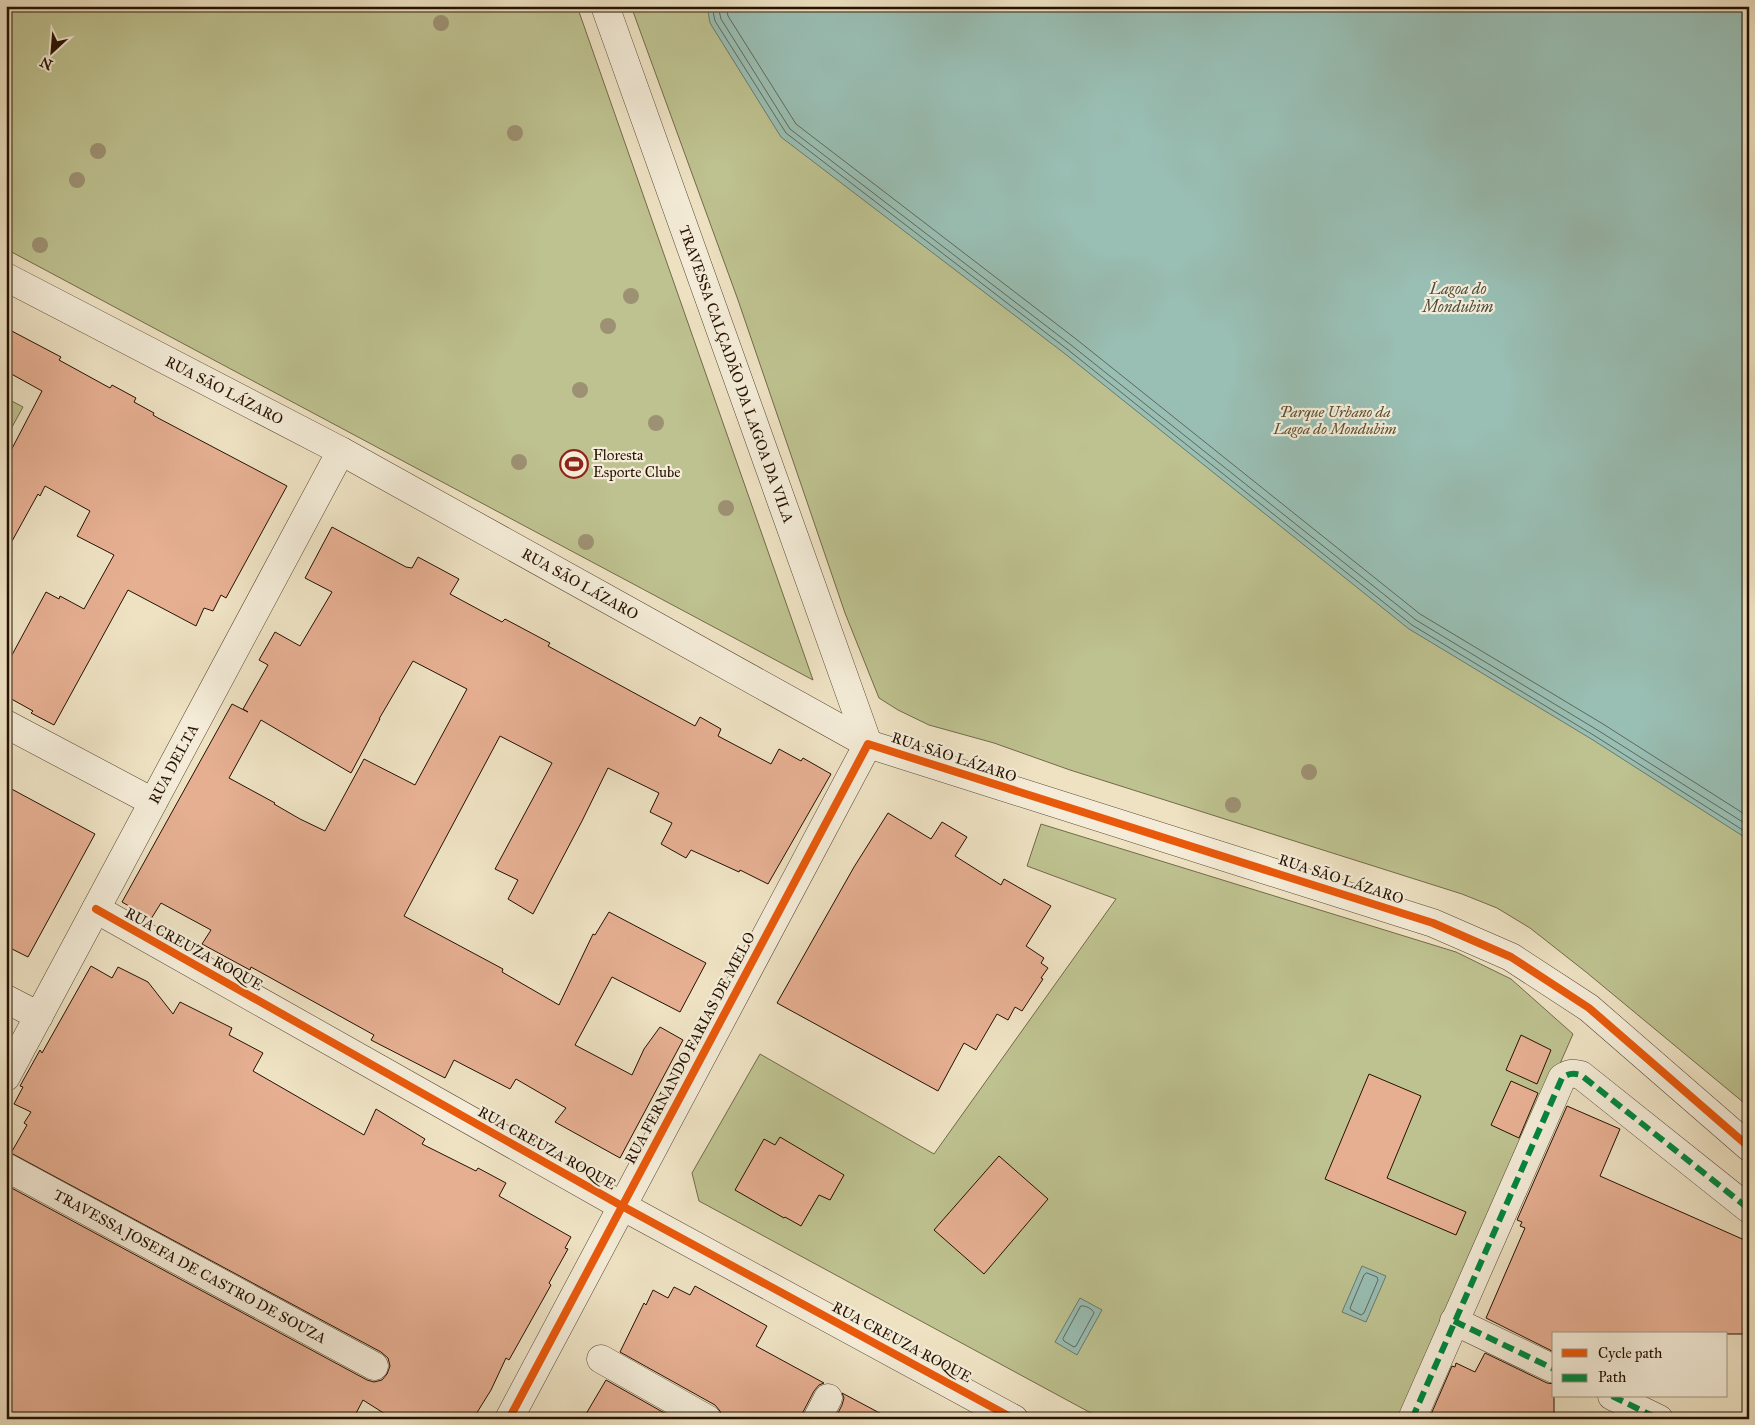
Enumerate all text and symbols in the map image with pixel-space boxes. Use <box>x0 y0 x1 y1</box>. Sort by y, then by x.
north arrow <box>28 28 78 78</box>
text: N <box>37 53 56 73</box>
street label: TRAVESSA CALÇADÃO DA LAGOA DA VILA <box>675 223 798 525</box>
water label: Lagoa do Mondubim <box>1421 279 1494 316</box>
street label: RUA SÃO LÁZARO <box>162 352 286 428</box>
park label: Parque Urbano da Lagoa do Mondubim <box>1272 403 1397 438</box>
place label: Floresta Esporte Clube <box>593 446 680 481</box>
sports icon: Floresta Esporte Clube <box>559 449 589 479</box>
street label: RUA SÃO LÁZARO <box>519 544 641 623</box>
street label: RUA DELTA <box>145 721 202 807</box>
street label: RUA SÃO LÁZARO <box>889 727 1019 786</box>
street label: RUA SÃO LÁZARO <box>1276 849 1406 908</box>
street label: RUA CREUZA ROQUE <box>122 903 267 995</box>
street label: RUA FERNANDO FARIAS DE MELO <box>621 929 759 1167</box>
street label: RUA CREUZA ROQUE <box>475 1102 620 1194</box>
street label: TRAVESSA JOSEFA DE CASTRO DE SOUZA <box>50 1185 329 1347</box>
street label: RUA CREUZA ROQUE <box>829 1298 975 1387</box>
legend <box>1552 1332 1728 1398</box>
text: Cycle path <box>1598 1344 1663 1362</box>
text: Path <box>1598 1368 1627 1386</box>

